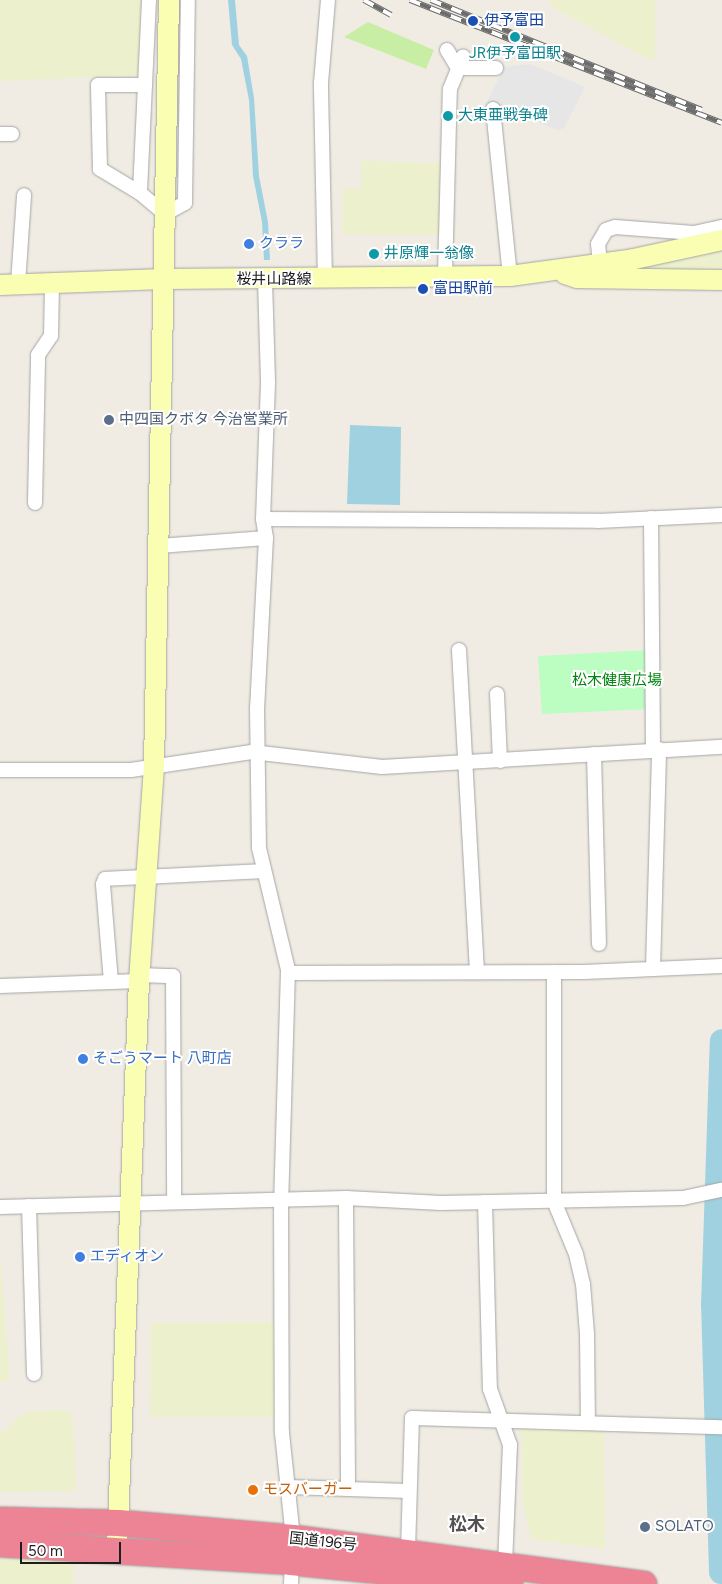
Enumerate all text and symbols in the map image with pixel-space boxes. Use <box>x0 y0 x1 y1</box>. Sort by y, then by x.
place label: 伊予富田 <box>484 12 544 30</box>
marker: 伊予富田 <box>466 14 480 28</box>
marker: JR伊予富田駅 <box>509 31 521 43</box>
place label: JR伊予富田駅 <box>469 45 561 63</box>
place label: 大東亜戦争碑 <box>458 107 548 125</box>
marker: 大東亜戦争碑 <box>442 110 454 122</box>
place label: クララ <box>259 235 304 253</box>
marker: クララ <box>243 238 255 250</box>
place label: 井原輝一翁像 <box>384 245 474 263</box>
marker: 井原輝一翁像 <box>368 248 380 260</box>
street label: 桜井山路線 <box>237 271 311 289</box>
place label: 富田駅前 <box>433 280 493 298</box>
marker: 富田駅前 <box>417 283 429 295</box>
place label: 中四国クボタ 今治営業所 <box>119 411 288 429</box>
marker: 中四国クボタ 今治営業所 <box>103 414 115 426</box>
park label: 松木健康広場 <box>572 672 662 690</box>
place label: そごうマート 八町店 <box>93 1050 232 1068</box>
marker: そごうマート 八町店 <box>77 1053 89 1065</box>
place label: エディオン <box>90 1248 165 1266</box>
marker: エディオン <box>74 1251 86 1263</box>
place label: モスバーガー <box>263 1481 353 1499</box>
marker: モスバーガー <box>247 1484 259 1496</box>
district label: 松木 <box>449 1513 485 1535</box>
place label: SOLATO <box>655 1518 714 1536</box>
marker: SOLATO <box>639 1521 651 1533</box>
street label: 国道196号 <box>288 1529 358 1555</box>
scale bar <box>22 1532 124 1564</box>
text: 50 m <box>28 1542 63 1560</box>

